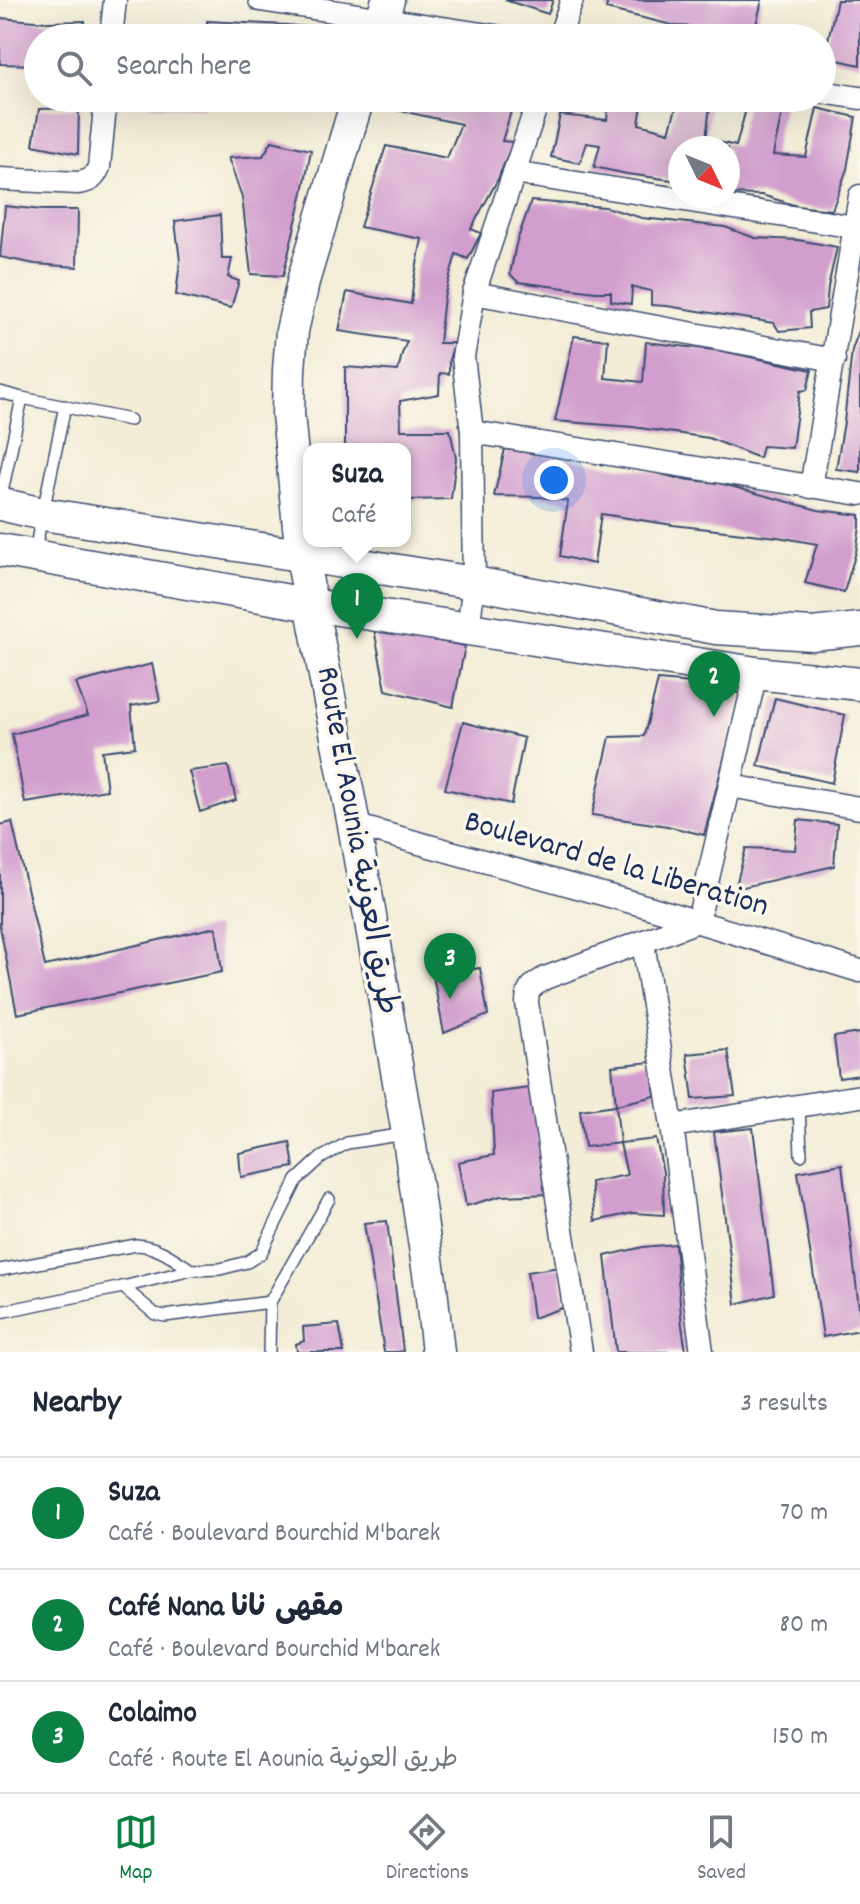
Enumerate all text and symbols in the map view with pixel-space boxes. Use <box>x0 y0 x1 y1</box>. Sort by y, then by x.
search box <box>24 24 836 112</box>
icon: search <box>52 46 96 90</box>
text: Search here <box>116 47 252 90</box>
north arrow <box>668 136 740 208</box>
popup <box>303 443 411 547</box>
text: Suza <box>331 455 383 498</box>
your location <box>534 460 574 500</box>
text: Café <box>331 498 377 535</box>
pin: 1 <box>331 573 383 639</box>
pin: 2 <box>688 651 740 717</box>
street label: Route El Aounia طريق العونية <box>302 663 408 1019</box>
street label: Boulevard de la Liberation <box>459 801 773 931</box>
pin: 3 <box>424 933 476 999</box>
text: Nearby <box>32 1380 121 1429</box>
text: 3 results <box>741 1386 828 1423</box>
text: Suza <box>108 1473 160 1516</box>
text: 1 <box>55 1495 61 1532</box>
text: 70 m <box>780 1495 828 1532</box>
text: Café · Boulevard Bourchid M'barek <box>108 1516 440 1553</box>
text: Café Nana مقهى نانا <box>108 1588 344 1631</box>
text: 2 <box>52 1607 64 1644</box>
text: 80 m <box>780 1607 828 1644</box>
text: Café · Boulevard Bourchid M'barek <box>108 1632 440 1669</box>
text: Colaimo <box>108 1694 197 1737</box>
text: 3 <box>52 1719 64 1756</box>
text: 150 m <box>772 1719 828 1756</box>
text: Café · Route El Aounia طريق العونية <box>108 1742 458 1779</box>
tab: Map <box>114 1810 158 1889</box>
tab: Directions <box>386 1810 469 1889</box>
tab: Saved <box>697 1810 746 1889</box>

